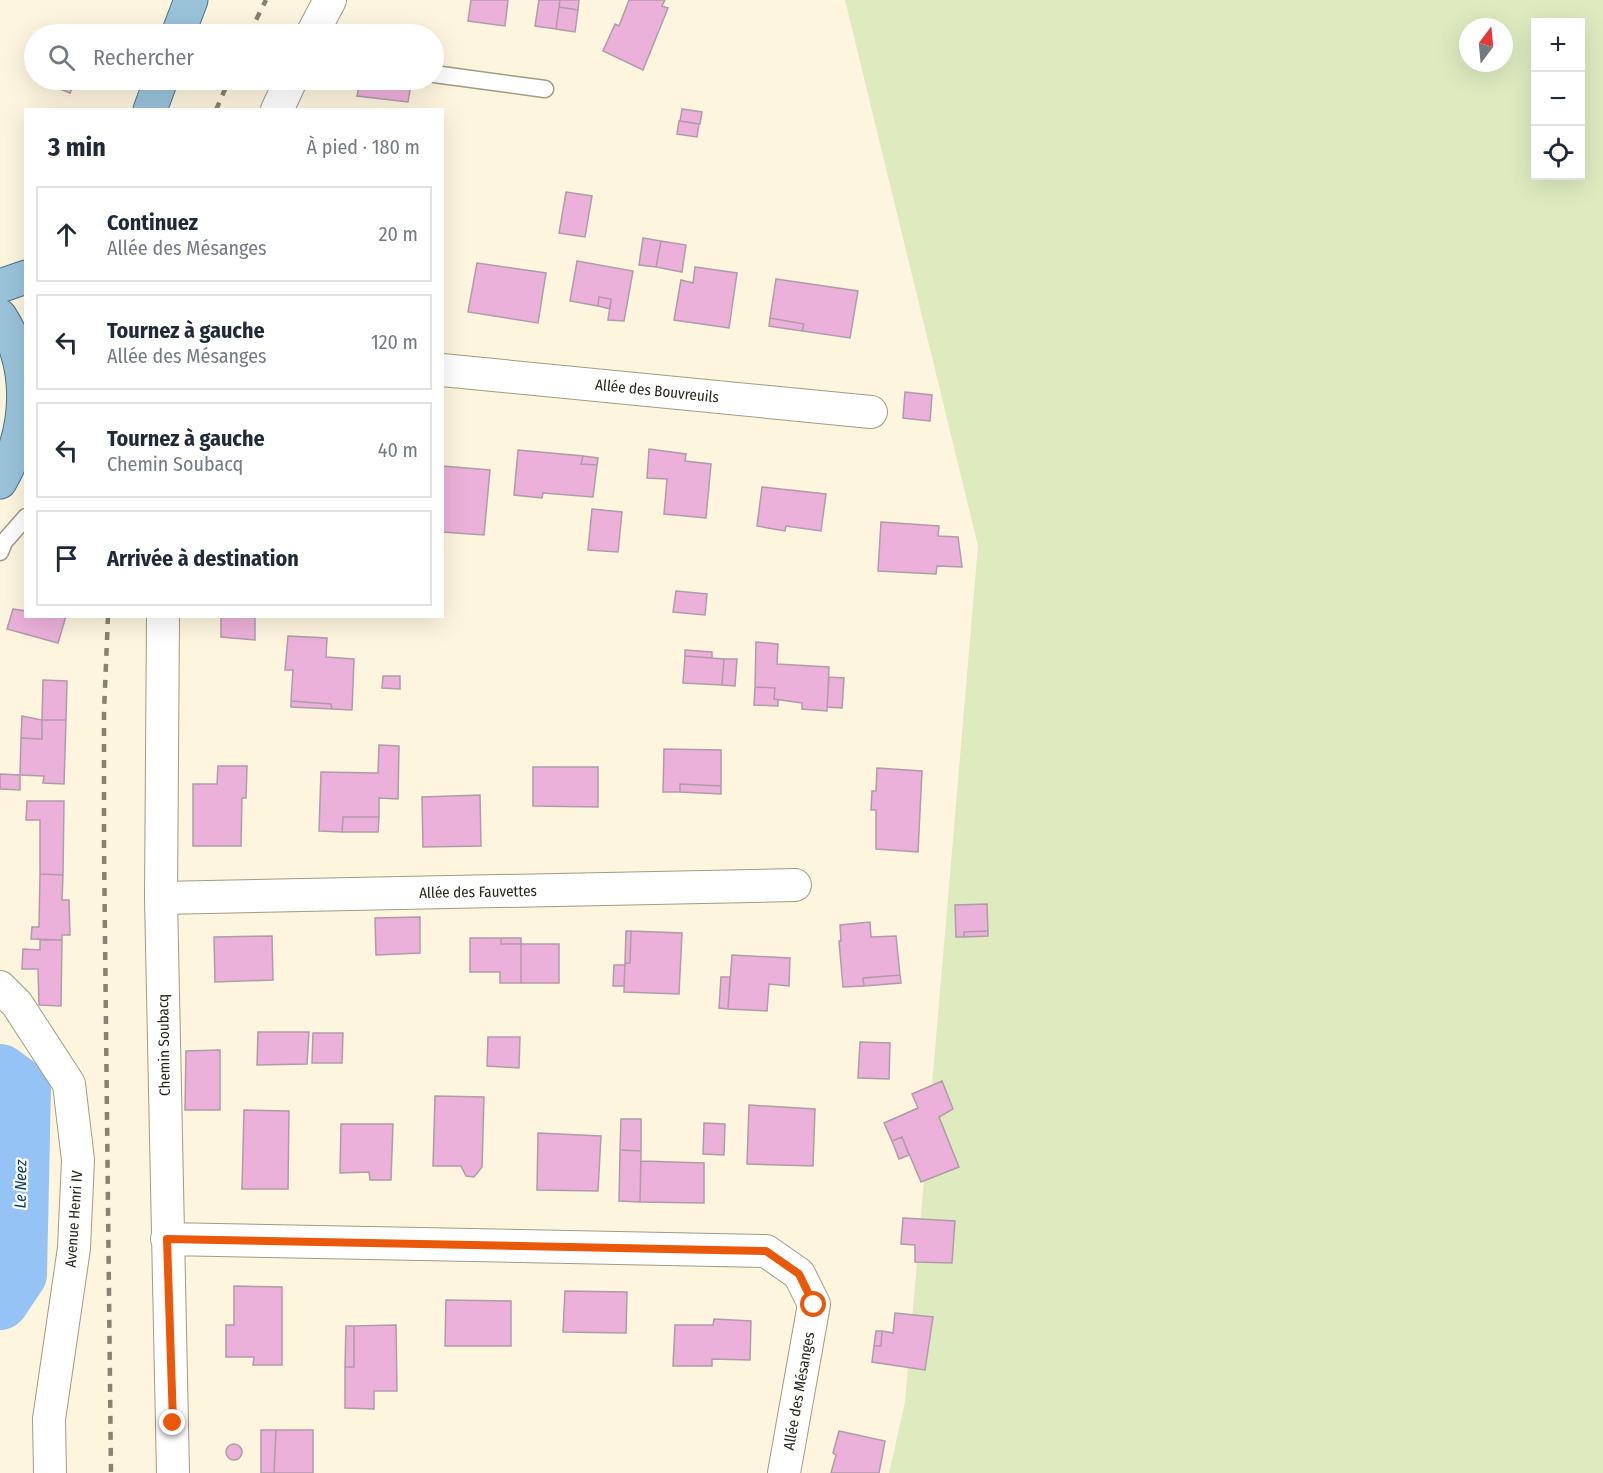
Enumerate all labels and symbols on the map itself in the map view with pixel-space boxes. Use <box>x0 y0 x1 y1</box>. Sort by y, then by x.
north arrow <box>1459 18 1513 72</box>
street label: Allée des Bouvreuils <box>594 376 720 406</box>
street label: Allée des Fauvettes <box>419 882 537 902</box>
street label: Chemin Soubacq <box>154 994 174 1096</box>
water label: Le Neez <box>11 1159 30 1209</box>
street label: Avenue Henri IV <box>62 1170 86 1268</box>
route start <box>800 1291 826 1317</box>
street label: Allée des Mésanges <box>780 1330 818 1452</box>
route end <box>159 1409 185 1435</box>

